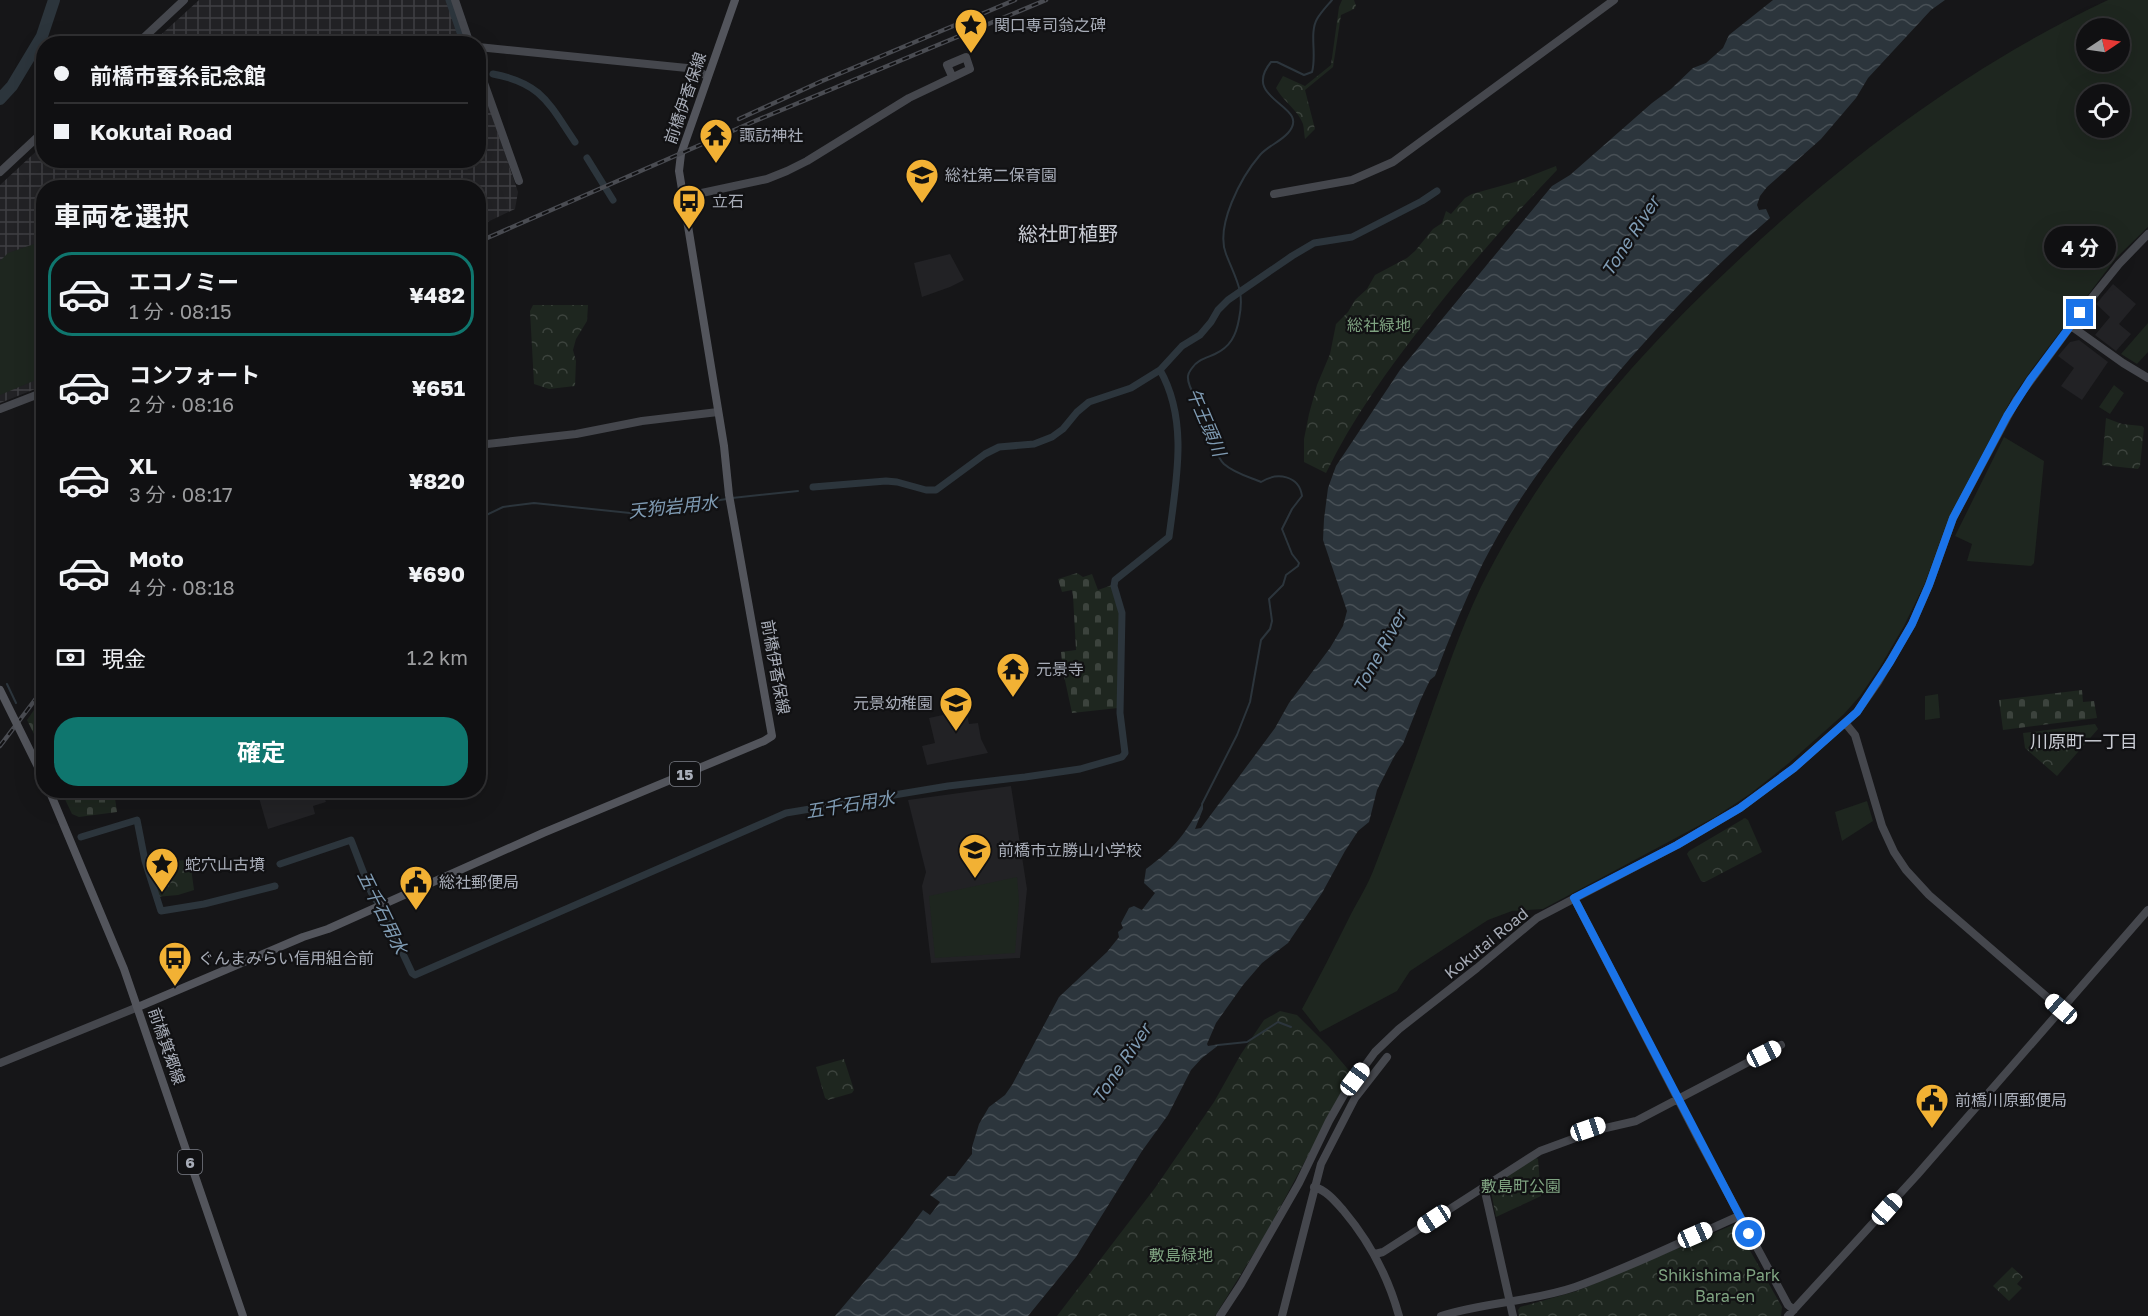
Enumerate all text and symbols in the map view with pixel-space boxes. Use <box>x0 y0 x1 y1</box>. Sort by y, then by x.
place icon: 関口専司翁之碑 <box>953 7 989 54</box>
place label: 関口専司翁之碑 <box>994 15 1106 35</box>
north arrow <box>2076 18 2130 72</box>
map controls <box>2076 18 2130 138</box>
street label: 前橋伊香保線 <box>660 49 710 147</box>
text: 前橋市蚕糸記念館 <box>90 62 266 89</box>
button: locate <box>2076 84 2130 138</box>
temple icon: 諏訪神社 <box>698 117 734 164</box>
text: Kokutai Road <box>90 118 232 145</box>
place label: 諏訪神社 <box>739 125 803 145</box>
school or university icon: 総社第二保育園 <box>904 157 940 204</box>
place label: 総社第二保育園 <box>945 165 1057 185</box>
bus stop icon: 立石 <box>671 183 707 230</box>
water label: Tone River <box>1596 190 1666 280</box>
place label: 立石 <box>712 191 744 211</box>
text: 車両を選択 <box>54 200 189 232</box>
district label: 総社町植野 <box>1018 221 1118 245</box>
callout: 4 分 <box>2044 226 2116 268</box>
text: 4 分 <box>2061 235 2099 259</box>
icon: car <box>57 267 111 321</box>
text: エコノミー <box>129 268 239 295</box>
text: ¥482 <box>409 281 465 308</box>
text: 1 分 · 08:15 <box>129 299 232 323</box>
route end <box>2066 299 2093 326</box>
park label: 総社緑地 <box>1347 315 1411 335</box>
icon: car <box>57 360 111 414</box>
text: コンフォート <box>129 361 260 388</box>
text: ¥651 <box>412 374 465 401</box>
water label: 午王頭川 <box>1183 385 1232 461</box>
text: 2 分 · 08:16 <box>129 392 234 416</box>
text: XL <box>129 452 157 479</box>
icon: car <box>57 453 111 507</box>
text: ¥820 <box>409 467 465 494</box>
text: 3 分 · 08:17 <box>129 482 233 506</box>
water label: 天狗岩用水 <box>627 490 721 522</box>
text: Moto <box>129 545 184 572</box>
icon: car <box>57 546 111 600</box>
text: ¥690 <box>408 560 465 587</box>
text: 4 分 · 08:18 <box>129 575 235 599</box>
water label: Tone River <box>1347 603 1412 696</box>
street label: 前橋伊香保線 <box>758 618 794 716</box>
icon: cash <box>54 641 87 674</box>
text: 現金 <box>102 645 146 672</box>
text: 1.2 km <box>407 645 468 669</box>
temple icon: 元景寺 <box>995 651 1031 698</box>
place label: 元景寺 <box>1036 659 1084 679</box>
school or university icon: 元景幼稚園 <box>938 685 974 732</box>
place label: 元景幼稚園 <box>853 693 933 713</box>
button: 確定 <box>54 717 468 786</box>
district label: 川原町一丁目 <box>2030 730 2138 752</box>
road number: 15 <box>670 762 700 786</box>
water label: 五千石用水 <box>804 786 898 822</box>
school or university icon: 前橋市立勝山小学校 <box>957 832 993 879</box>
place label: 前橋市立勝山小学校 <box>998 840 1142 860</box>
place icon: 蛇穴山古墳 <box>144 846 180 893</box>
place label: 蛇穴山古墳 <box>185 854 265 874</box>
public building icon: 総社郵便局 <box>398 864 434 911</box>
water label: 五千石用水 <box>353 867 413 959</box>
place label: 総社郵便局 <box>439 872 519 892</box>
street label: Kokutai Road <box>1440 903 1532 983</box>
bus stop icon: ぐんまみらい信用組合前 <box>157 940 193 987</box>
place label: ぐんまみらい信用組合前 <box>198 948 374 968</box>
car <box>2042 990 2080 1028</box>
street label: 前橋箕郷線 <box>145 1005 189 1087</box>
water label: Tone River <box>1087 1017 1157 1107</box>
car <box>1744 1038 1784 1070</box>
car <box>1337 1059 1373 1099</box>
public building icon: 前橋川原郵便局 <box>1914 1082 1950 1129</box>
place label: 前橋川原郵便局 <box>1955 1090 2067 1110</box>
car <box>1568 1115 1608 1143</box>
road number: 6 <box>178 1150 202 1174</box>
park label: 敷島町公園 <box>1481 1176 1561 1196</box>
car <box>1868 1190 1906 1228</box>
car <box>1414 1202 1454 1236</box>
car <box>1675 1219 1715 1251</box>
route start <box>1735 1220 1762 1247</box>
park label: 敷島緑地 <box>1149 1245 1213 1265</box>
park label: Shikishima Park <box>1658 1265 1780 1285</box>
park label: Bara-en <box>1695 1286 1755 1306</box>

